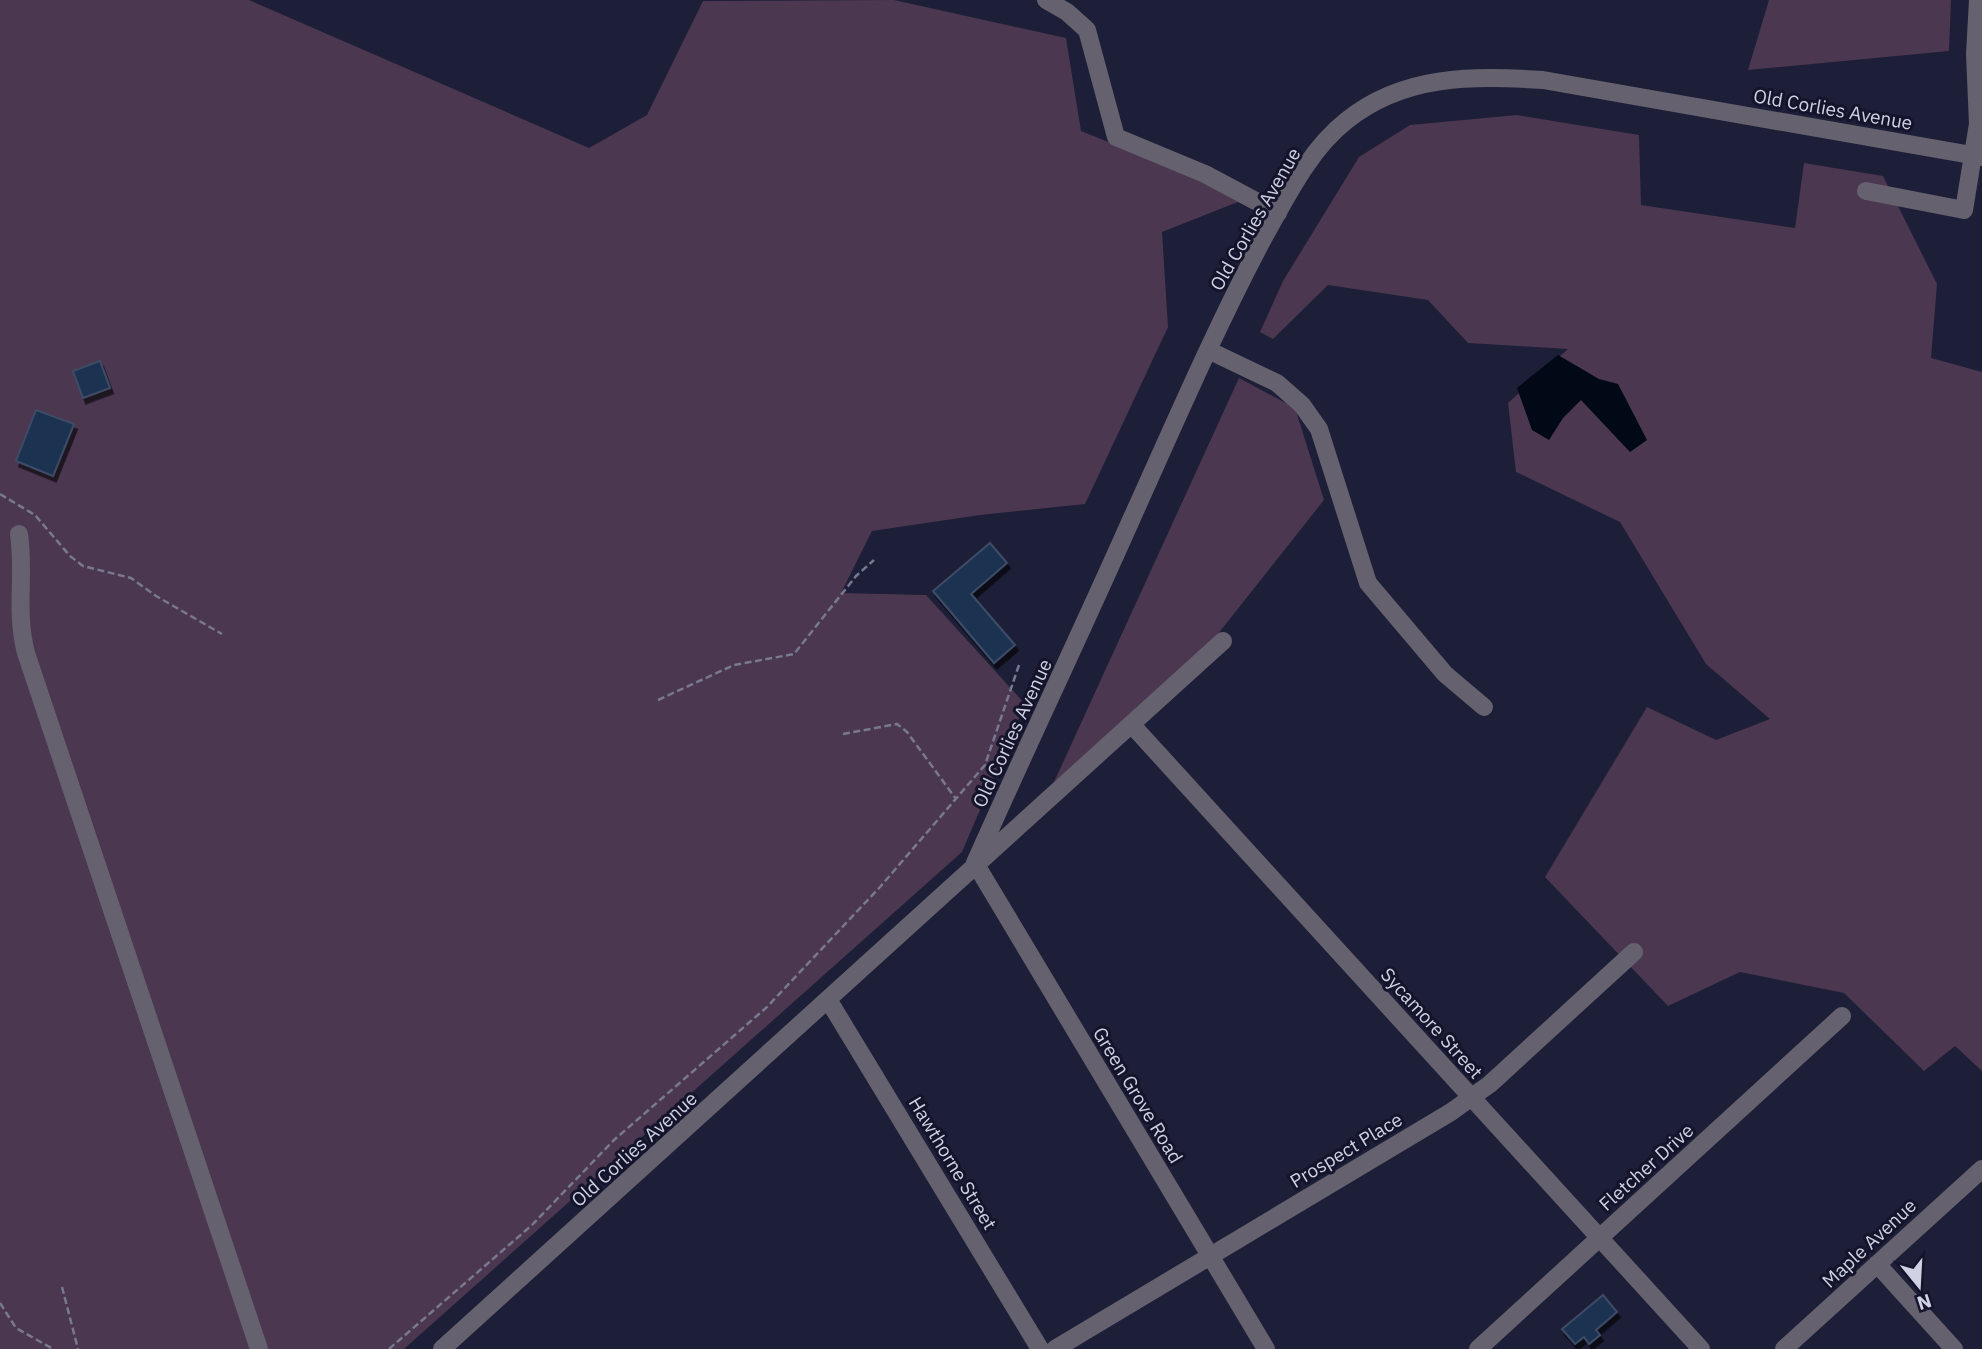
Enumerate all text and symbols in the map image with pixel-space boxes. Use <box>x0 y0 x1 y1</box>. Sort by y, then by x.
street label: Old Corlies Avenue <box>1752 83 1914 135</box>
street label: Old Corlies Avenue <box>1204 143 1306 295</box>
street label: Old Corlies Avenue <box>967 655 1057 811</box>
street label: Sycamore Street <box>1376 962 1488 1084</box>
street label: Green Grove Road <box>1088 1023 1188 1167</box>
street label: Old Corlies Avenue <box>566 1086 702 1212</box>
street label: Hawthorne Street <box>904 1092 1002 1234</box>
street label: Prospect Place <box>1285 1107 1407 1193</box>
street label: Fletcher Drive <box>1594 1118 1698 1216</box>
street label: Maple Avenue <box>1817 1193 1921 1293</box>
north arrow <box>1884 1251 1954 1321</box>
text: N <box>1914 1289 1935 1316</box>

